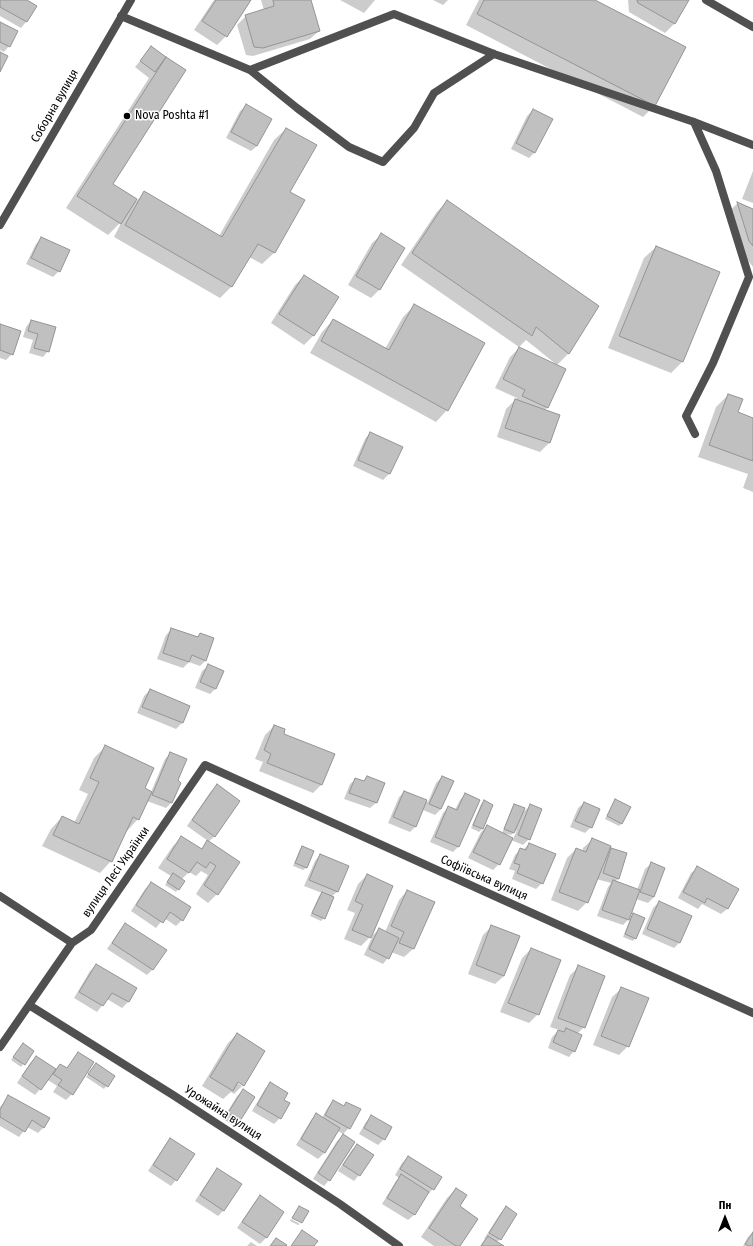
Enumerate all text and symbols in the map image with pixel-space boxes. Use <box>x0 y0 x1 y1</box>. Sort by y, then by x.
street label: Соборна вулиця <box>28 67 82 145</box>
place label: Nova Poshta #1 <box>135 109 209 123</box>
marker: Nova Poshta #1 <box>122 111 132 121</box>
street label: вулиця Лесі Українки <box>79 824 153 920</box>
street label: Софіївська вулиця <box>438 852 530 904</box>
street label: Урожайна вулиця <box>182 1083 264 1143</box>
north arrow <box>705 1198 745 1238</box>
text: Пн <box>719 1199 731 1212</box>

